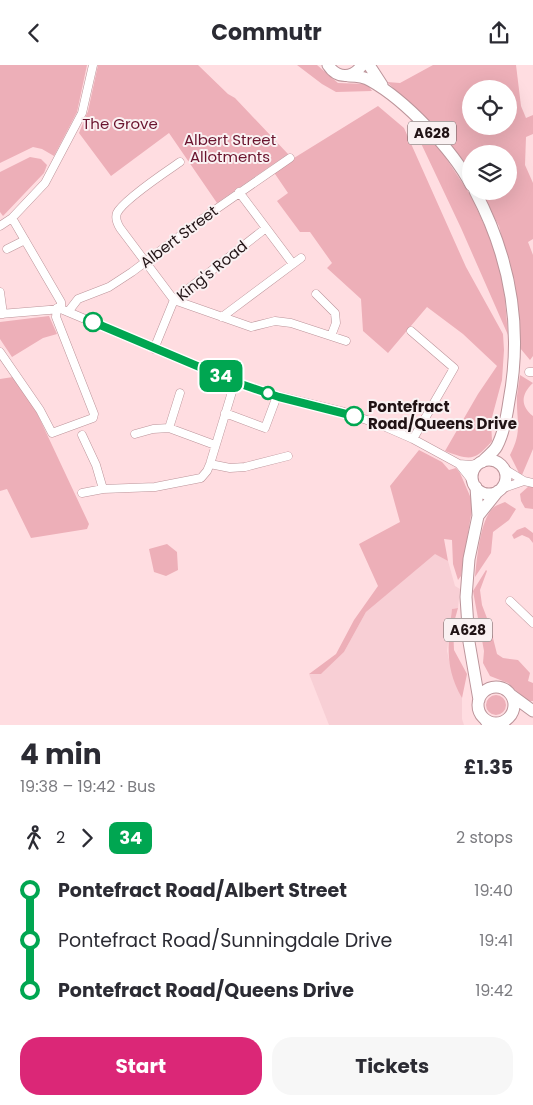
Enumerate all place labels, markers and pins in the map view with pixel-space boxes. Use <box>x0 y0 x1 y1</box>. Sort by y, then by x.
unlabelled marker <box>83 312 103 332</box>
unlabelled marker <box>261 386 275 400</box>
place label: Pontefract Road/Queens Drive <box>368 396 517 434</box>
marker: Pontefract Road/Queens Drive <box>344 406 364 426</box>

